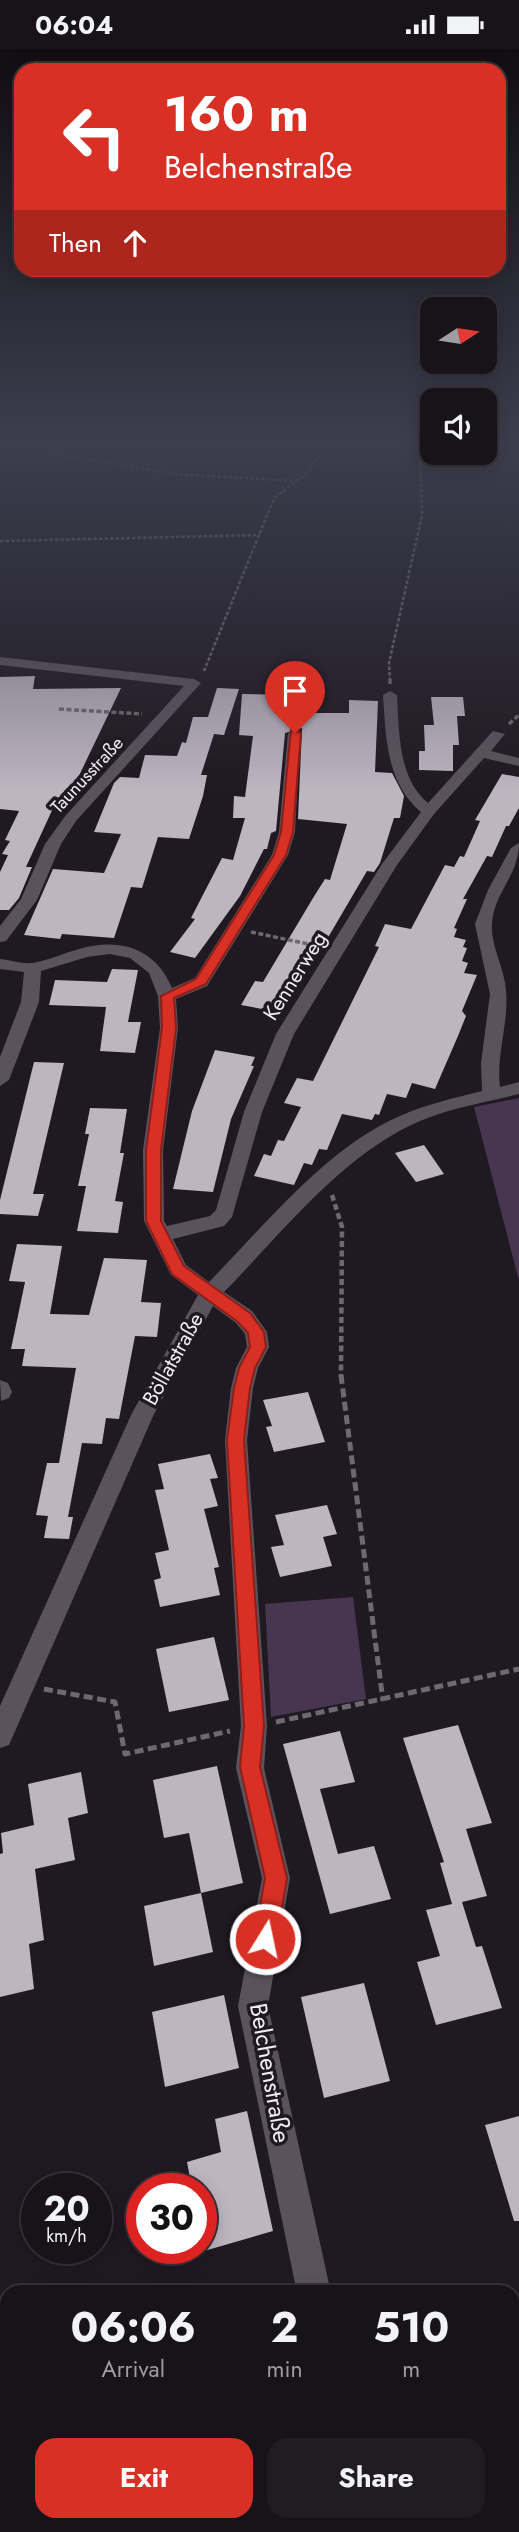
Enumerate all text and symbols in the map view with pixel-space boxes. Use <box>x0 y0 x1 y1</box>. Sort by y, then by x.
text: 06:04 <box>35 6 113 44</box>
text: 160 m <box>164 79 309 149</box>
icon: left <box>49 91 140 182</box>
text: Belchenstraße <box>164 144 353 190</box>
text: Then <box>49 224 102 262</box>
icon: ahead <box>116 224 154 262</box>
north arrow <box>420 297 497 375</box>
map controls <box>420 297 497 465</box>
button: sound <box>420 388 497 465</box>
pin <box>265 661 325 733</box>
icon: arrive <box>276 672 314 710</box>
street label: Taunusstraße <box>45 731 129 819</box>
street label: Kennerweg <box>256 926 334 1026</box>
street label: Böllatstraße <box>135 1307 211 1411</box>
position arrow <box>228 1902 302 1976</box>
street label: Belchenstraße <box>241 2000 300 2146</box>
speed limit sign: 30 <box>126 2173 217 2264</box>
text: 20 <box>43 2184 90 2234</box>
text: km/h <box>46 2223 87 2249</box>
text: 06:06 <box>71 2297 196 2358</box>
text: 2 <box>271 2297 298 2358</box>
text: 510 <box>373 2297 449 2358</box>
text: Arrival <box>102 2352 165 2386</box>
text: min <box>267 2352 303 2386</box>
text: m <box>402 2352 420 2386</box>
button: Exit <box>35 2438 253 2518</box>
button: Share <box>267 2438 485 2518</box>

